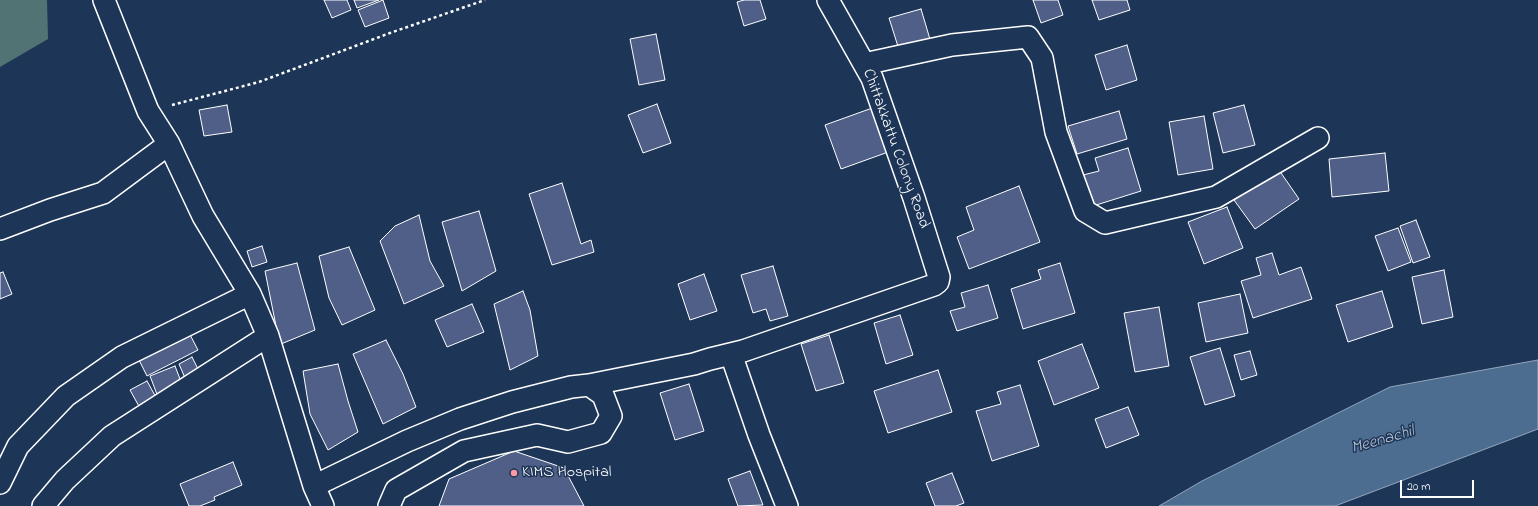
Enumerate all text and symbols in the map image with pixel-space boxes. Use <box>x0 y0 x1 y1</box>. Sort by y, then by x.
street label: Chittakkattu Colony Road <box>857 67 933 231</box>
water label: Meenachil <box>1349 422 1417 460</box>
place label: KIMS Hospital <box>522 463 612 483</box>
marker: KIMS Hospital <box>509 468 519 478</box>
scale bar <box>1402 472 1476 498</box>
text: 20 m <box>1407 478 1430 496</box>

